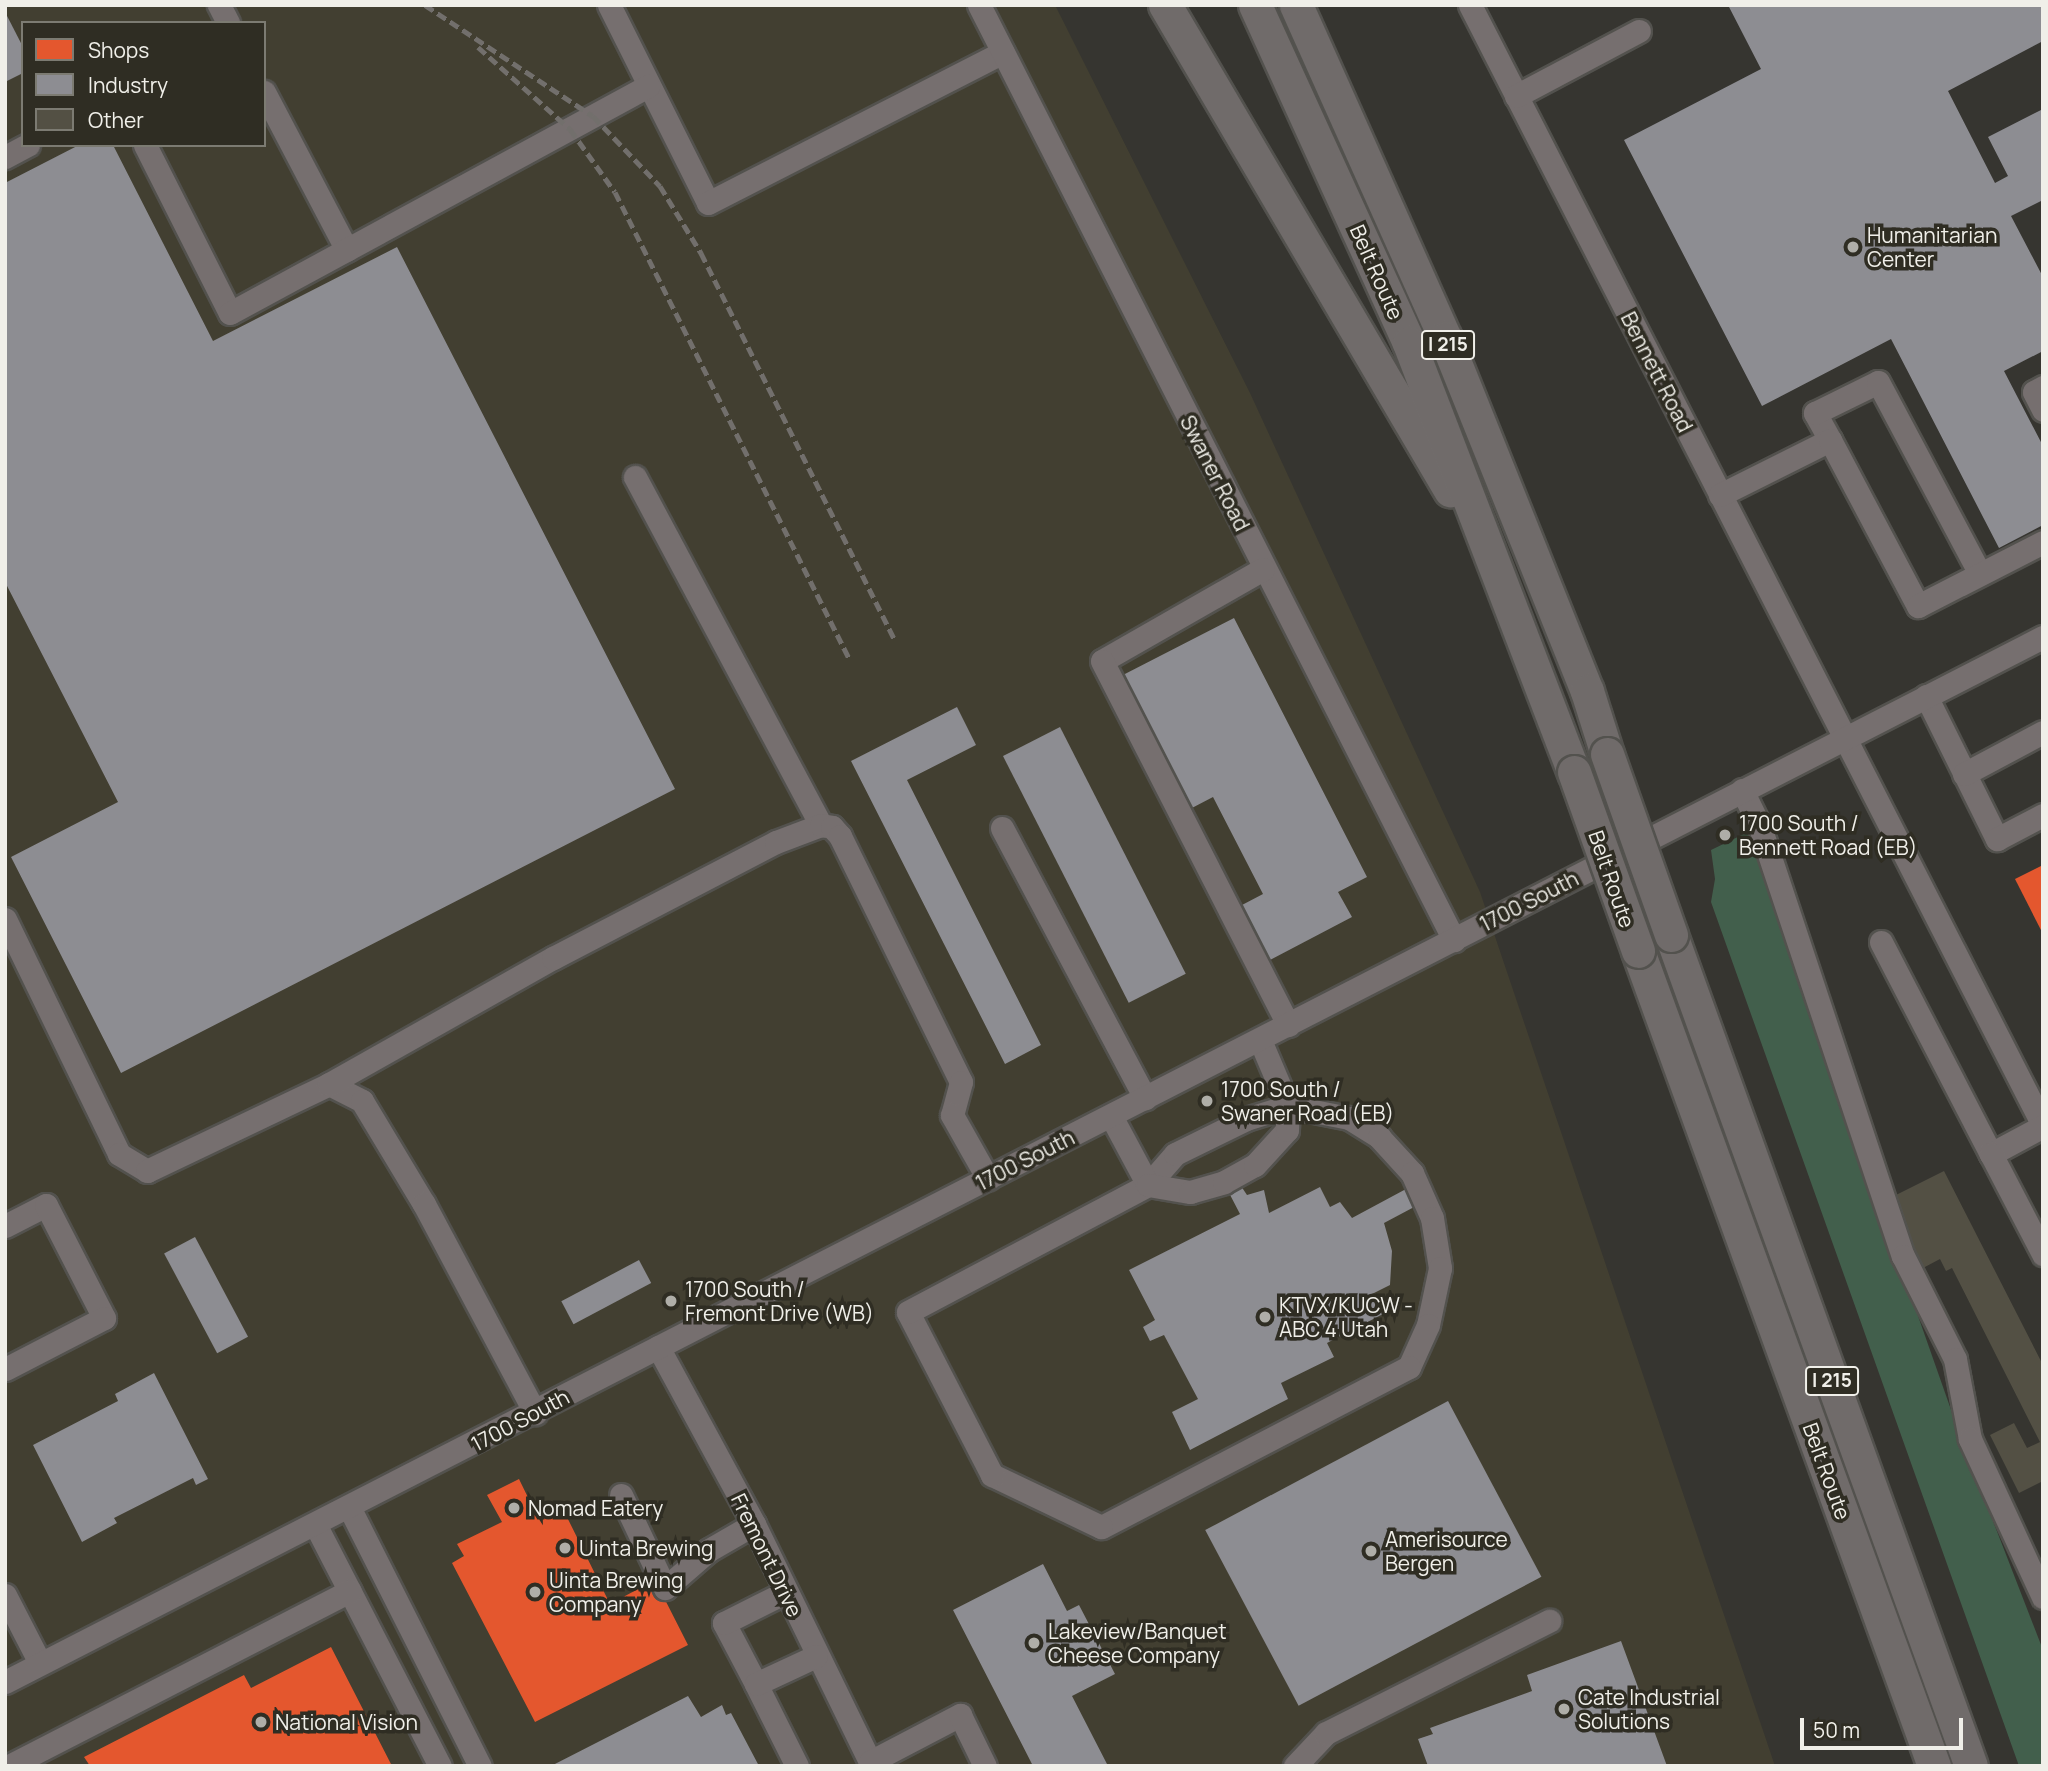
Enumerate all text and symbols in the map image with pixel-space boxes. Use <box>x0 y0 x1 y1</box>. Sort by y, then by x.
legend <box>21 21 266 147</box>
text: Shops <box>88 36 149 64</box>
text: Industry <box>88 71 168 99</box>
text: Other <box>88 106 144 134</box>
street label: Belt Route <box>1345 221 1409 323</box>
place label: Humanitarian Center <box>1867 222 1997 272</box>
marker: Humanitarian Center <box>1845 239 1861 255</box>
street label: Bennett Road <box>1616 308 1698 436</box>
road number: I 215 <box>1420 330 1476 360</box>
street label: Swaner Road <box>1175 411 1255 535</box>
place label: 1700 South / Bennett Road (EB) <box>1739 810 1917 860</box>
street label: Belt Route <box>1584 827 1640 931</box>
marker: 1700 South / Bennett Road (EB) <box>1717 827 1733 843</box>
street label: 1700 South <box>1475 865 1583 937</box>
place label: 1700 South / Swaner Road (EB) <box>1221 1076 1394 1126</box>
marker: 1700 South / Swaner Road (EB) <box>1199 1093 1215 1109</box>
street label: 1700 South <box>971 1124 1079 1196</box>
place label: 1700 South / Fremont Drive (WB) <box>685 1276 874 1326</box>
place label: KTVX/KUCW - ABC 4 Utah <box>1279 1292 1413 1342</box>
marker: 1700 South / Fremont Drive (WB) <box>663 1293 679 1309</box>
marker: KTVX/KUCW - ABC 4 Utah <box>1257 1309 1273 1325</box>
road number: I 215 <box>1804 1366 1860 1396</box>
street label: 1700 South <box>467 1384 573 1456</box>
street label: Belt Route <box>1798 1419 1856 1523</box>
street label: Fremont Drive <box>726 1489 808 1621</box>
place label: Nomad Eatery <box>528 1495 663 1521</box>
marker: Nomad Eatery <box>506 1500 522 1516</box>
place label: Amerisource Bergen <box>1385 1526 1508 1576</box>
place label: Uinta Brewing <box>579 1535 713 1561</box>
marker: Uinta Brewing <box>557 1540 573 1556</box>
marker: Amerisource Bergen <box>1363 1543 1379 1559</box>
place label: Uinta Brewing Company <box>549 1567 683 1617</box>
marker: Uinta Brewing Company <box>527 1584 543 1600</box>
place label: Lakeview/Banquet Cheese Company <box>1048 1618 1227 1668</box>
marker: Lakeview/Banquet Cheese Company <box>1026 1635 1042 1651</box>
place label: Cate Industrial Solutions <box>1578 1684 1720 1734</box>
marker: Cate Industrial Solutions <box>1556 1701 1572 1717</box>
scale bar <box>1803 1704 1966 1748</box>
place label: National Vision <box>275 1709 418 1735</box>
marker: National Vision <box>253 1714 269 1730</box>
text: 50 m <box>1813 1716 1860 1744</box>

